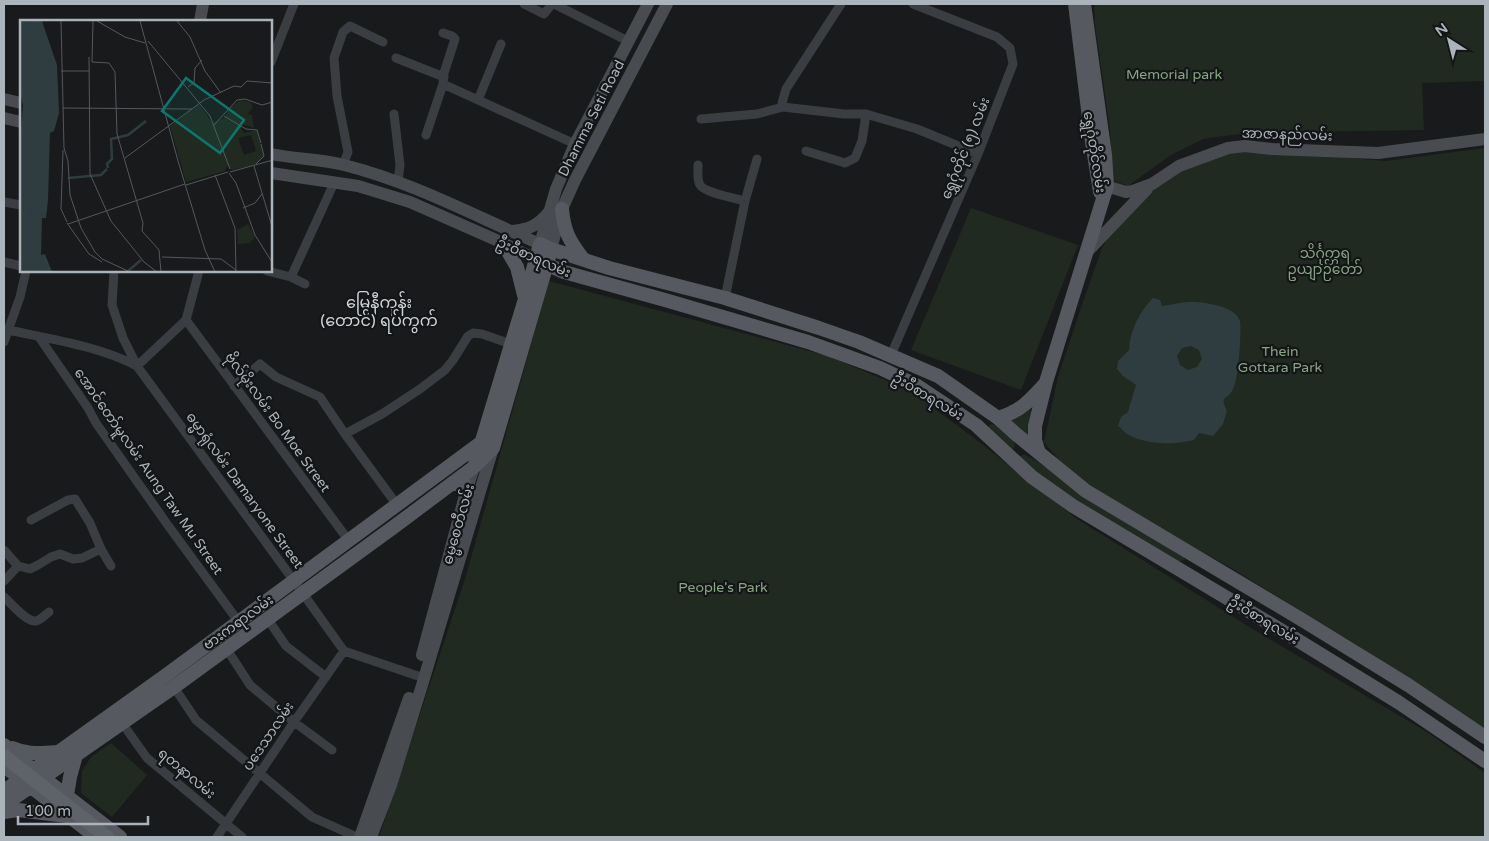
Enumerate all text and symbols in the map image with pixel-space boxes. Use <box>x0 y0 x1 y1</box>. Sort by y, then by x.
north arrow <box>1424 15 1474 65</box>
inset map <box>20 20 272 272</box>
text: N <box>1432 20 1451 40</box>
street label: Dhamma Seti Road <box>555 57 628 179</box>
park label: Memorial park <box>1126 66 1222 83</box>
street label: ရွှေဂုံတိုင် (၅) လမ်း <box>935 94 996 203</box>
street label: ရွှေဂုံတိုင်လမ်း <box>1077 110 1111 195</box>
street label: အာဇာနည်လမ်း <box>1241 122 1333 148</box>
street label: ဦးဝီစာရလမ်း <box>493 232 574 284</box>
park label: သိင်္ဂုတ္တရ ဥယျာဉ်တော် <box>1288 243 1363 281</box>
district label: မြေနီကုန်း (တောင်) ရပ်ကွက် <box>320 291 438 334</box>
park label: Thein Gottara Park <box>1238 343 1323 376</box>
street label: ဗိုလ်မိုးလမ်း Bo Moe Street <box>219 348 336 498</box>
street label: အောင်တော်မူလမ်း Aung Taw Mu Street <box>68 364 229 580</box>
street label: ဦးဝီစာရလမ်း <box>888 367 967 427</box>
street label: ဓမ္မာရုံလမ်း Damaryone Street <box>180 408 309 574</box>
street label: ဓမ္မစေတီလမ်း <box>437 481 481 567</box>
park label: People's Park <box>678 579 768 596</box>
street label: ဗားကရာလမ်း <box>199 590 278 656</box>
street label: ဦးဝီစာရလမ်း <box>1224 591 1303 651</box>
street label: ပဒေသာလမ်း <box>238 698 298 774</box>
street label: ရတနာလမ်း <box>153 743 220 805</box>
scale bar <box>18 794 148 826</box>
text: 100 m <box>25 802 71 820</box>

